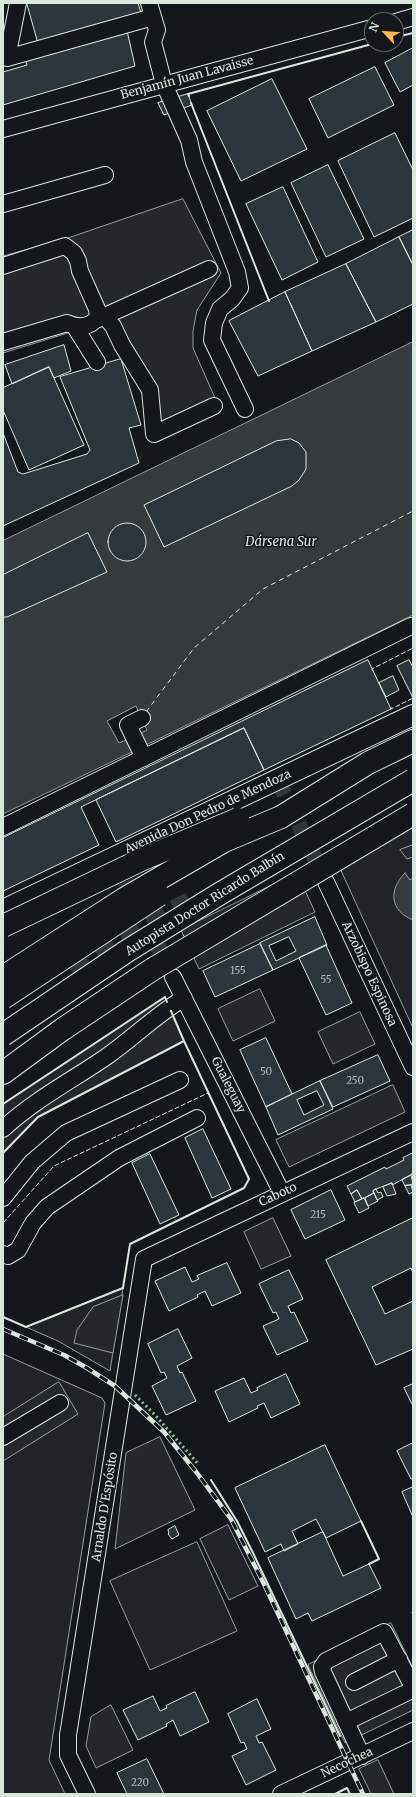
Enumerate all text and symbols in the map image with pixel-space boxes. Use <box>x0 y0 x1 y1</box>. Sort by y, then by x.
north arrow <box>364 12 404 52</box>
text: N <box>366 20 382 34</box>
street label: Benjamín Juan Lavaisse <box>119 53 255 103</box>
water label: Dársena Sur <box>245 534 317 550</box>
street label: Avenida Don Pedro de Mendoza <box>122 767 294 857</box>
street label: Autopista Doctor Ricardo Balbín <box>123 849 287 959</box>
street label: Arzobispo Espinosa <box>338 919 400 1029</box>
house number: 155 <box>230 965 246 977</box>
house number: 55 <box>320 974 332 986</box>
street label: Gualeguay <box>208 1055 248 1115</box>
house number: 50 <box>260 1066 272 1078</box>
house number: 250 <box>346 1075 364 1087</box>
street label: Caboto <box>257 1180 299 1210</box>
house number: 215 <box>310 1209 326 1221</box>
street label: Arnaldo D'Espósito <box>89 1451 121 1563</box>
street label: Necochea <box>319 1745 375 1781</box>
house number: 220 <box>131 1777 149 1789</box>

